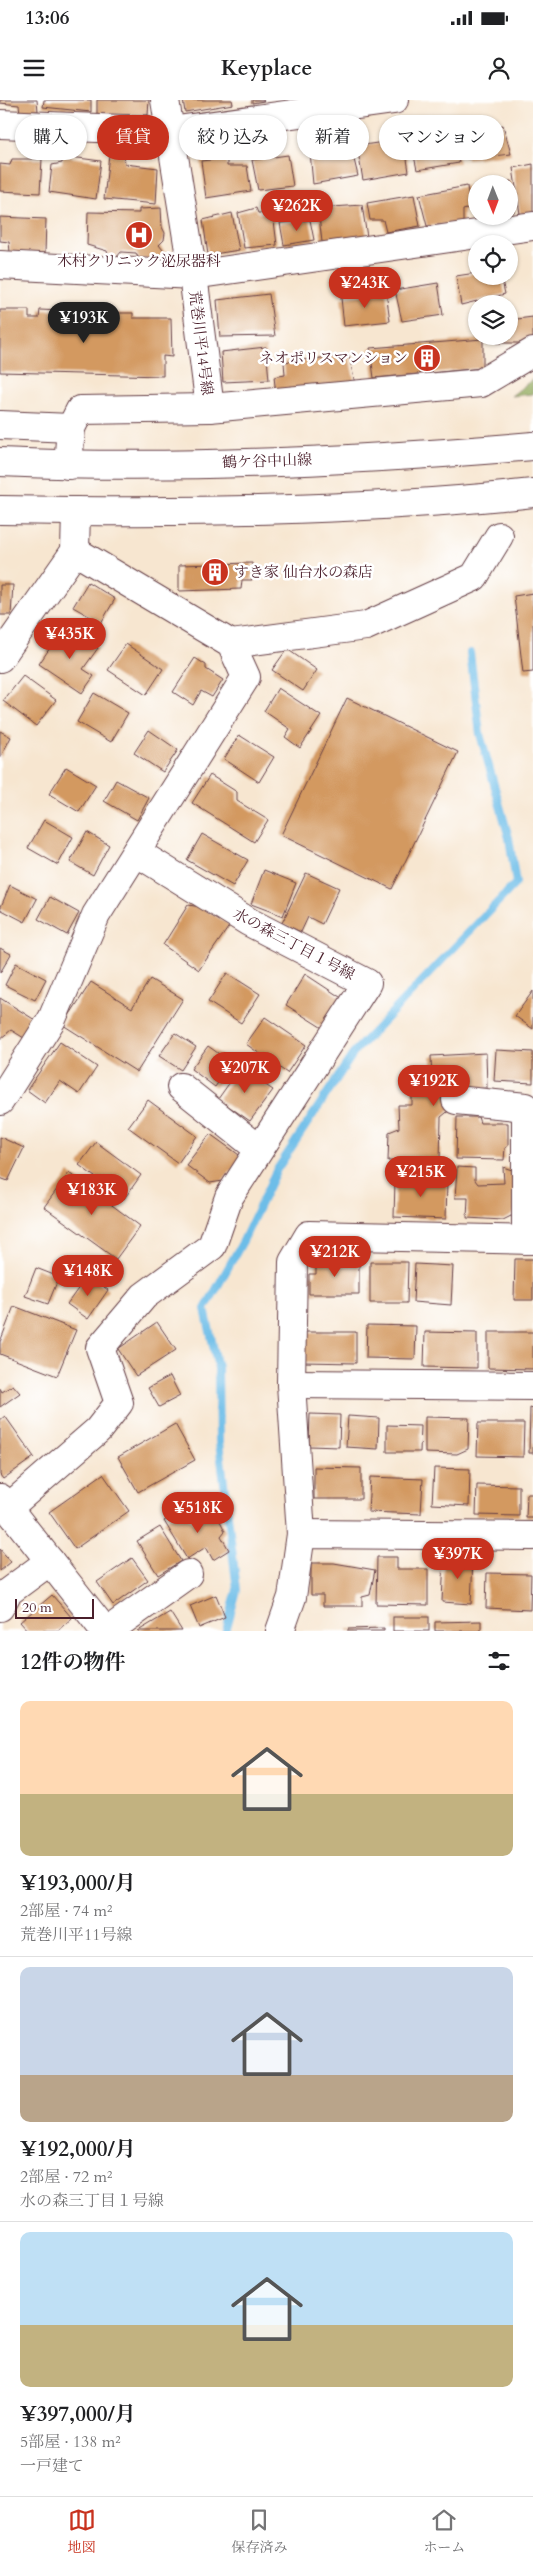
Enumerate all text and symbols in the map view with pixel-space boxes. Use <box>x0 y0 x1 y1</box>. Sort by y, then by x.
text: 13:06 <box>25 5 69 31</box>
text: Keyplace <box>221 53 312 83</box>
icon: menu <box>20 54 48 82</box>
icon: person <box>485 54 513 82</box>
chip: 購入 <box>15 115 87 160</box>
chip: 賃貸 <box>97 115 169 160</box>
chip: 絞り込み <box>179 115 287 160</box>
chip: 新着 <box>297 115 369 160</box>
chip: マンション <box>379 115 504 160</box>
north arrow <box>468 175 518 225</box>
map controls <box>468 175 518 345</box>
pin: ¥262K <box>262 190 332 232</box>
text: ¥262K <box>272 195 322 217</box>
hospital icon: 木村クリニック泌尿器科 <box>124 220 154 250</box>
button: locate <box>468 235 518 285</box>
place label: 木村クリニック泌尿器科 <box>57 251 221 271</box>
pin: ¥243K <box>330 266 400 309</box>
text: ¥243K <box>340 272 390 294</box>
street label: 荒巻川平14号線 <box>185 289 217 397</box>
button: layers <box>468 295 518 345</box>
pin: ¥193K <box>49 302 119 344</box>
text: ¥193K <box>59 307 109 329</box>
building icon: ネオポリスマンション <box>412 343 442 373</box>
place label: ネオポリスマンション <box>259 348 408 368</box>
street label: 鶴ケ谷中山線 <box>222 449 312 473</box>
building icon: すき家 仙台水の森店 <box>200 557 230 587</box>
place label: すき家 仙台水の森店 <box>234 562 373 582</box>
pin: ¥435K <box>35 618 105 660</box>
text: ¥435K <box>45 623 95 645</box>
street label: 水の森三丁目１号線 <box>230 903 358 985</box>
pin: ¥207K <box>210 1052 280 1094</box>
text: ¥207K <box>220 1057 270 1079</box>
pin: ¥192K <box>399 1064 469 1107</box>
text: ¥192K <box>409 1070 459 1092</box>
pin: ¥215K <box>386 1156 456 1198</box>
text: ¥215K <box>396 1161 446 1183</box>
pin: ¥183K <box>57 1174 127 1216</box>
text: ¥183K <box>67 1179 117 1201</box>
pin: ¥212K <box>300 1236 370 1278</box>
text: ¥212K <box>310 1241 360 1263</box>
pin: ¥148K <box>53 1254 123 1297</box>
text: ¥148K <box>63 1260 113 1282</box>
pin: ¥518K <box>163 1492 233 1534</box>
text: ¥518K <box>173 1497 223 1519</box>
pin: ¥397K <box>423 1538 493 1580</box>
text: ¥397K <box>433 1543 483 1565</box>
scale bar <box>15 1596 94 1619</box>
text: 20 m <box>22 1598 52 1617</box>
icon: filters <box>485 1647 513 1675</box>
text: 12件の物件 <box>20 1648 126 1677</box>
icon: home <box>222 1734 312 1824</box>
text: ¥193,000/月 <box>20 1869 136 1898</box>
text: 2部屋 · 74 m² <box>20 1900 112 1922</box>
text: 荒巻川平11号線 <box>20 1924 132 1946</box>
icon: home <box>222 1999 312 2089</box>
text: ¥192,000/月 <box>20 2135 136 2164</box>
text: 2部屋 · 72 m² <box>20 2166 112 2188</box>
text: 水の森三丁目１号線 <box>20 2190 164 2212</box>
icon: home <box>222 2264 312 2354</box>
text: ¥397,000/月 <box>20 2400 136 2429</box>
text: 5部屋 · 138 m² <box>20 2431 121 2453</box>
text: 一戸建て <box>20 2455 84 2477</box>
tab: 地図 <box>68 2506 96 2557</box>
tab: 保存済み <box>231 2506 287 2557</box>
tab: ホーム <box>423 2506 465 2557</box>

